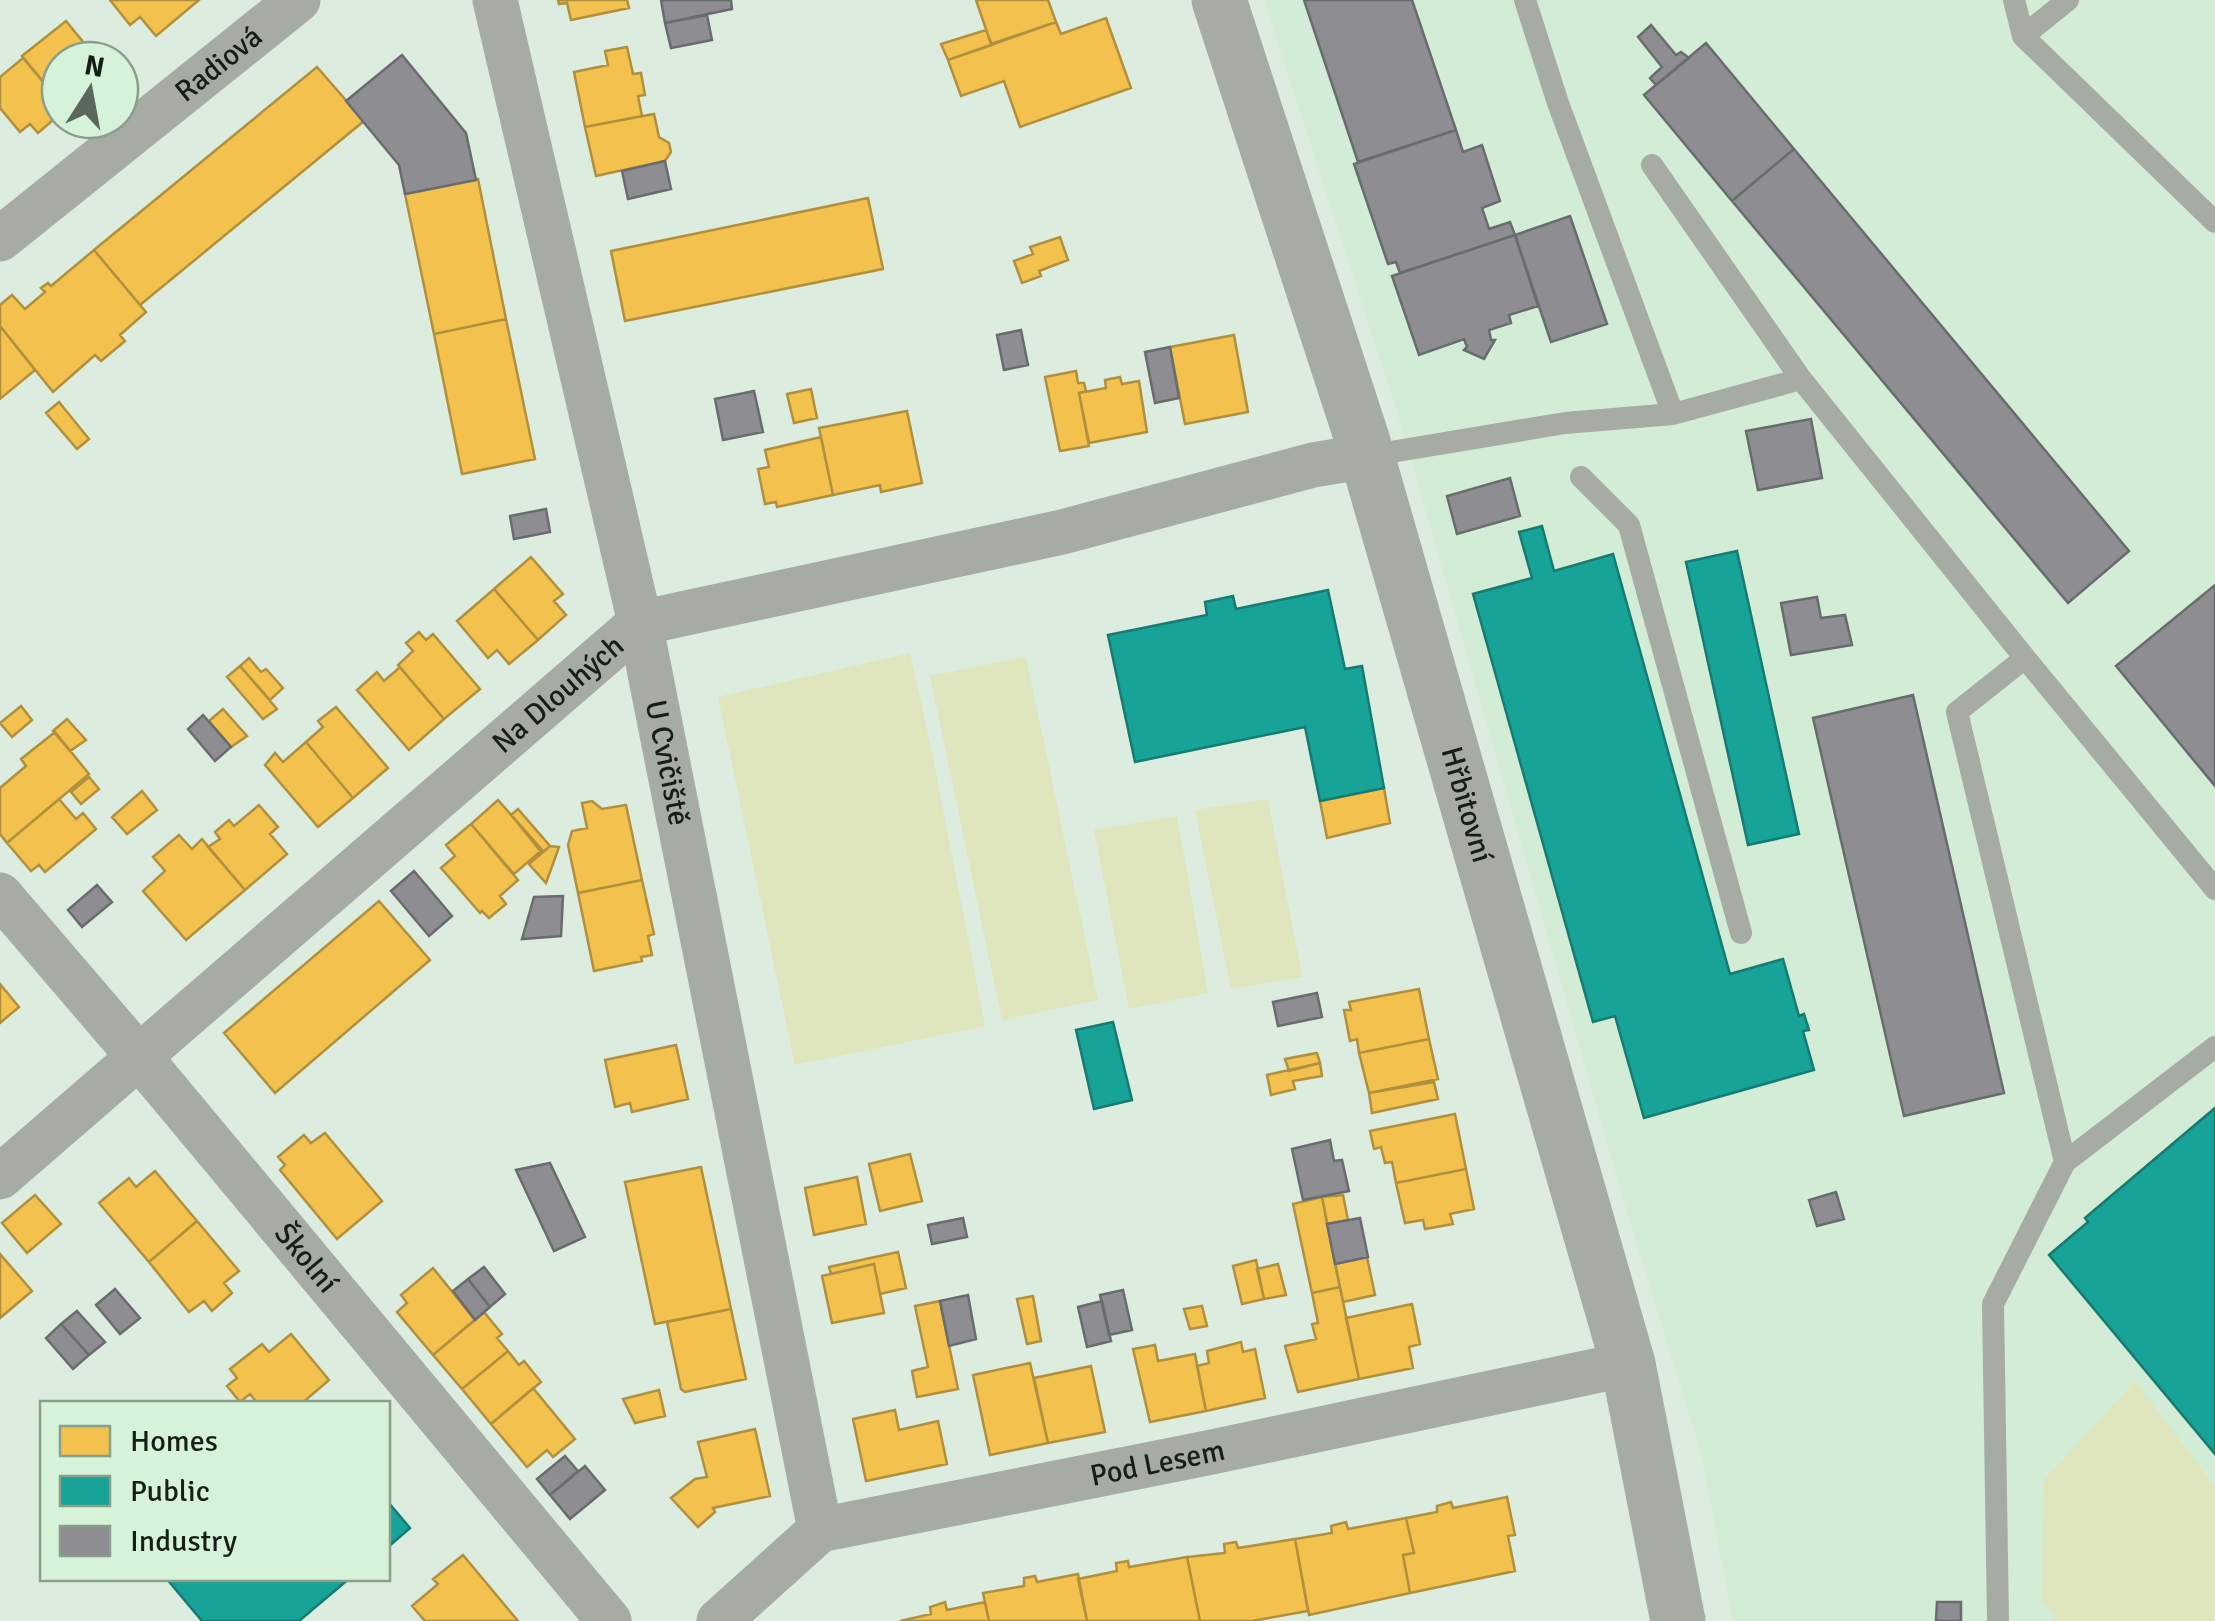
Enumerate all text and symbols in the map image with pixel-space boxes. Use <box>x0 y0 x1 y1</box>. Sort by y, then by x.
street label: Radiová <box>167 18 269 110</box>
north arrow <box>40 40 140 140</box>
text: N <box>82 48 107 85</box>
street label: Na Dlouhých <box>485 627 631 761</box>
street label: U Cvičiště <box>637 697 698 829</box>
street label: Hřbitovní <box>1433 742 1501 867</box>
street label: Školní <box>267 1215 346 1300</box>
legend <box>40 1401 390 1581</box>
text: Homes <box>130 1423 218 1460</box>
street label: Pod Lesem <box>1087 1431 1228 1494</box>
text: Public <box>130 1473 210 1510</box>
text: Industry <box>130 1523 237 1560</box>

